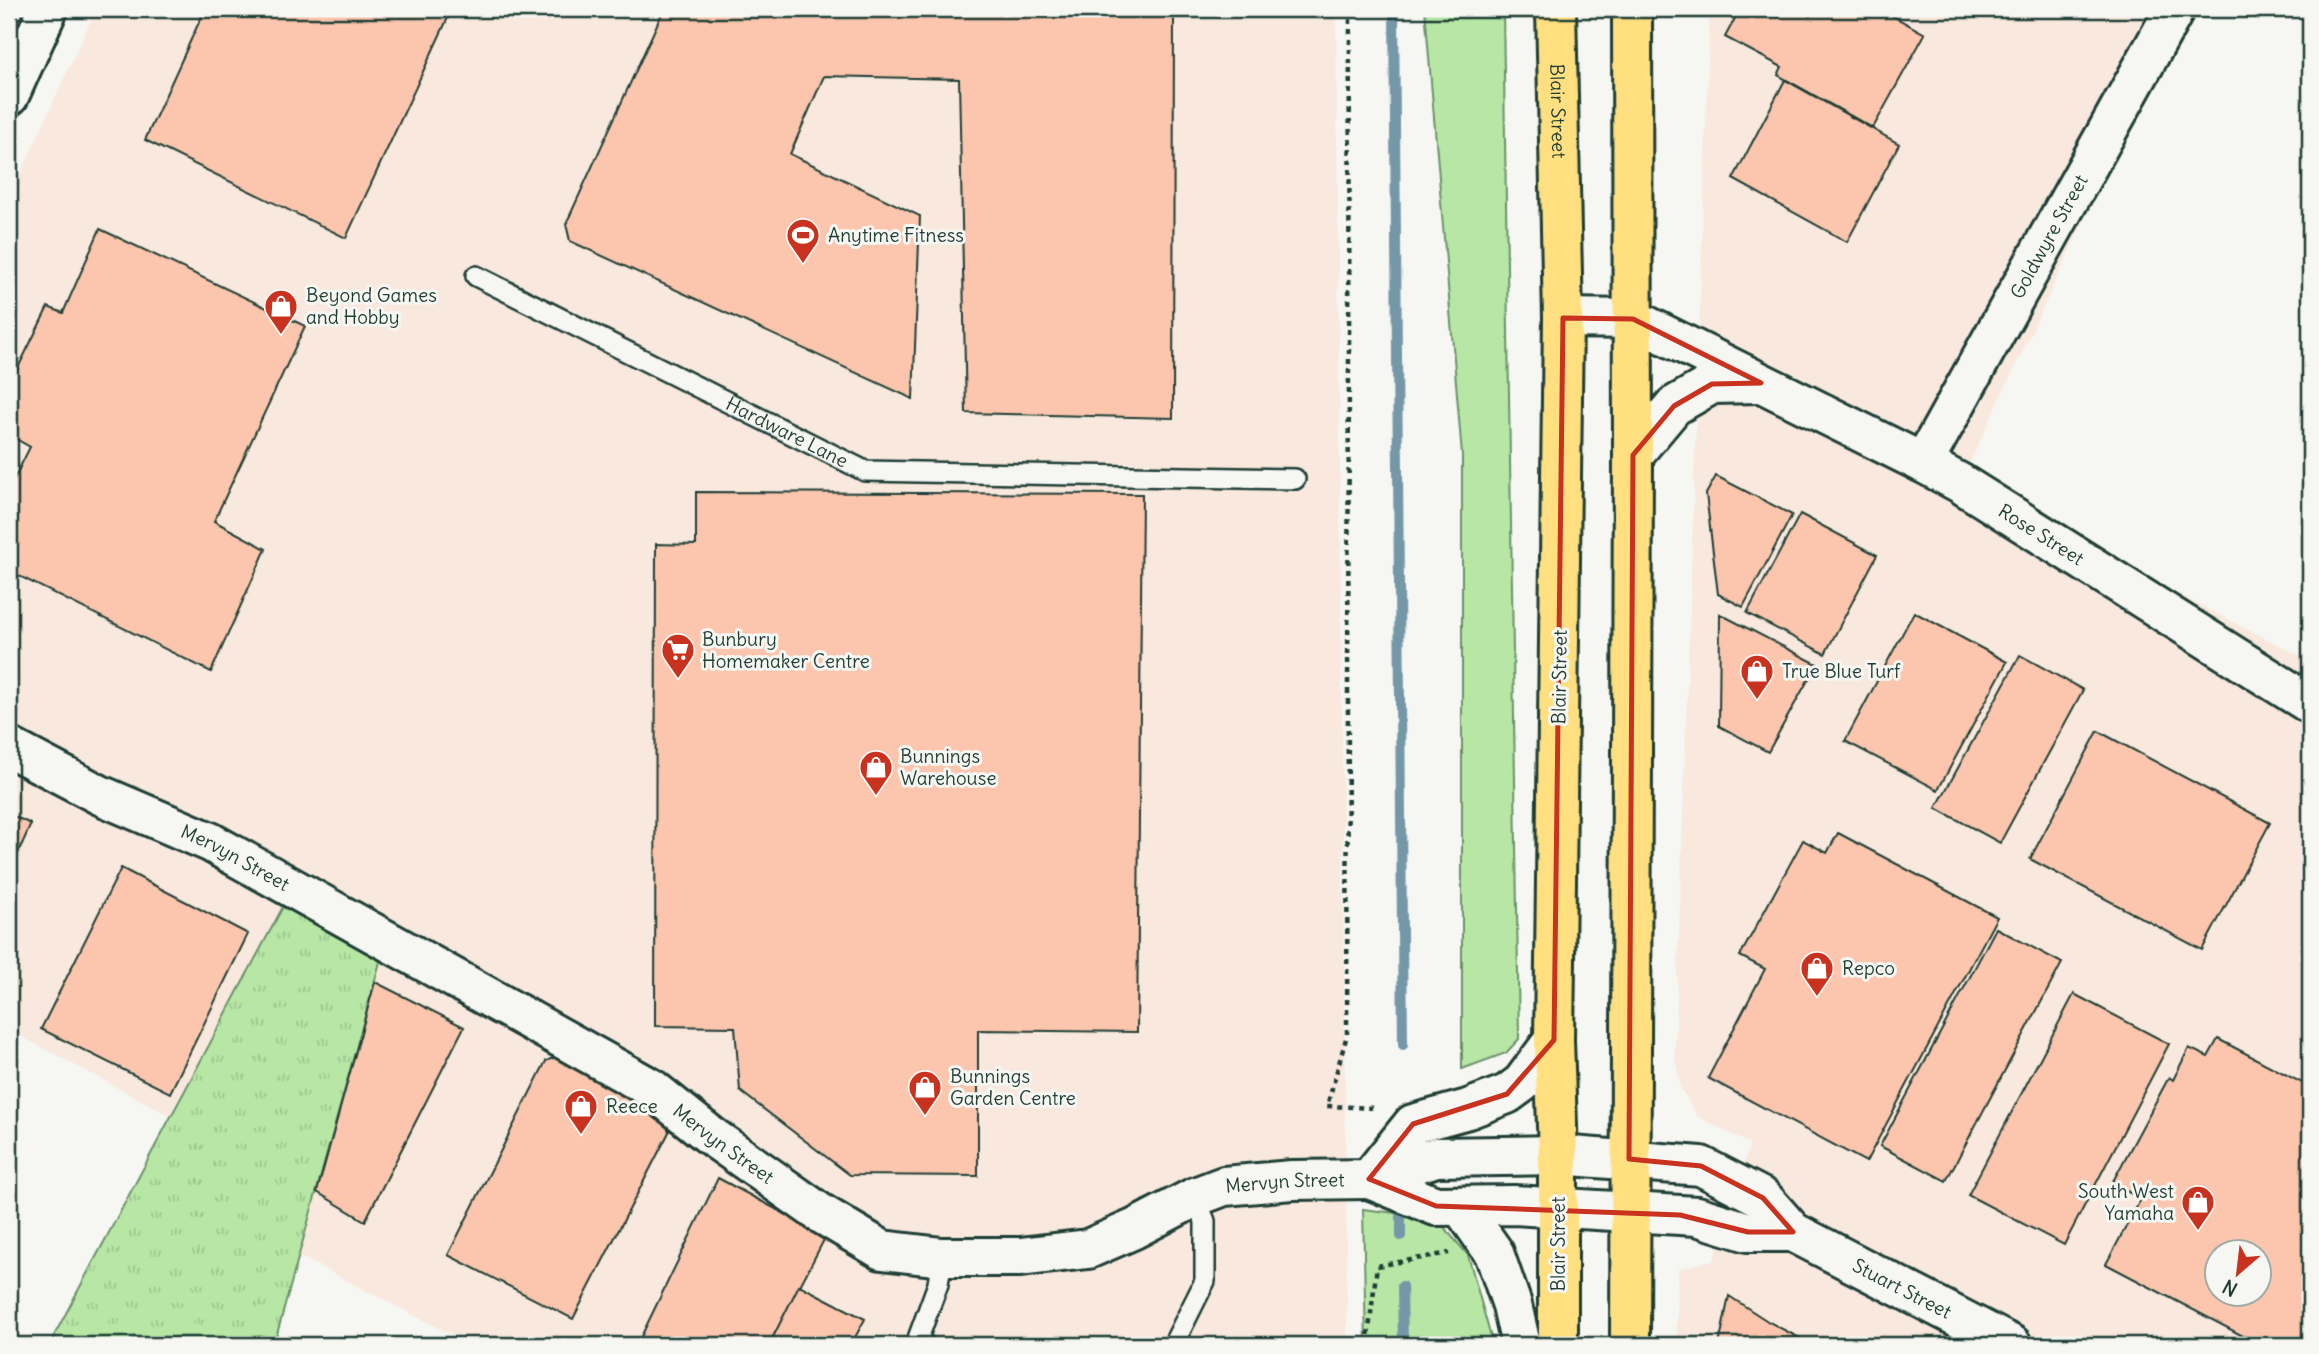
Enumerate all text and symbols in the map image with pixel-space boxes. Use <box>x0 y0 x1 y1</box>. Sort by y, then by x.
street label: Blair Street <box>1545 63 1571 159</box>
street label: Goldwyre Street <box>2005 170 2093 303</box>
sports icon: Anytime Fitness <box>784 216 822 265</box>
place label: Anytime Fitness <box>828 223 964 247</box>
place label: Beyond Games and Hobby <box>306 283 437 329</box>
shop icon: Beyond Games and Hobby <box>262 287 300 336</box>
street label: Hardware Lane <box>722 391 852 473</box>
street label: Rose Street <box>1994 498 2089 570</box>
place label: Bunbury Homemaker Centre <box>702 627 870 673</box>
street label: Blair Street <box>1546 629 1572 725</box>
supermarket icon: Bunbury Homemaker Centre <box>659 631 697 680</box>
shop icon: True Blue Turf <box>1738 652 1776 701</box>
place label: True Blue Turf <box>1782 659 1901 683</box>
place label: Bunnings Warehouse <box>900 744 997 790</box>
shop icon: Bunnings Warehouse <box>857 748 895 797</box>
street label: Mervyn Street <box>177 819 294 896</box>
shop icon: Repco <box>1798 949 1836 998</box>
place label: Repco <box>1842 956 1895 980</box>
place label: Bunnings Garden Centre <box>950 1064 1076 1110</box>
shop icon: Bunnings Garden Centre <box>906 1068 944 1117</box>
shop icon: Reece <box>562 1087 600 1136</box>
place label: Reece <box>606 1094 658 1118</box>
street label: Mervyn Street <box>668 1098 779 1189</box>
street label: Mervyn Street <box>1224 1167 1345 1198</box>
place label: South West Yamaha <box>2078 1179 2174 1225</box>
shop icon: South West Yamaha <box>2179 1183 2217 1232</box>
street label: Blair Street <box>1546 1197 1570 1291</box>
north arrow <box>2204 1238 2274 1308</box>
street label: Stuart Street <box>1849 1253 1956 1324</box>
text: N <box>2219 1274 2241 1302</box>

